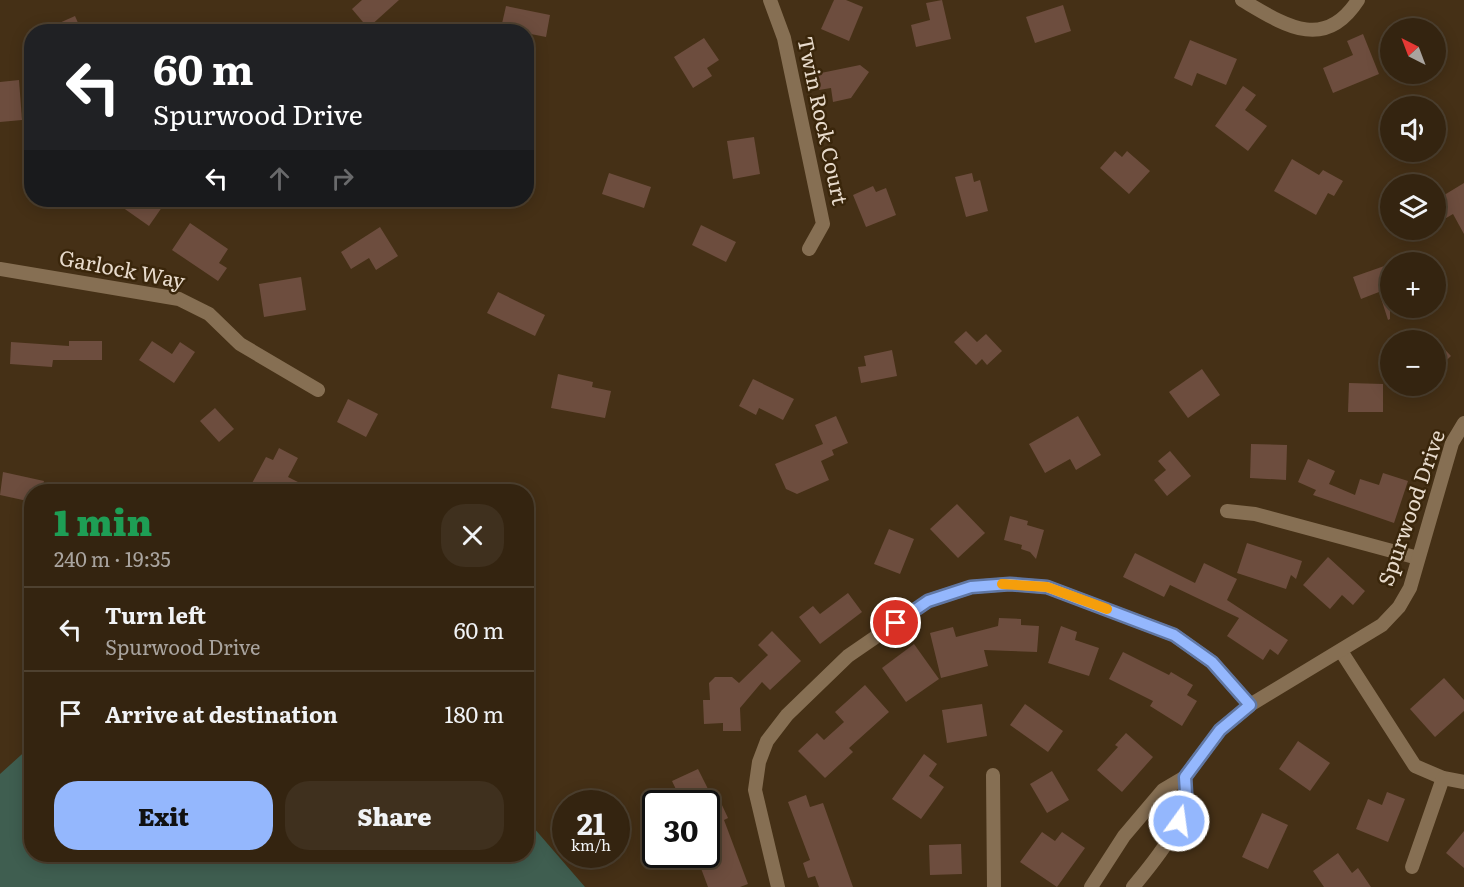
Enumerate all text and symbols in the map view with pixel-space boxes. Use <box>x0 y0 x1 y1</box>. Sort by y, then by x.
north arrow <box>1380 18 1446 84</box>
map controls <box>1380 18 1446 396</box>
street label: Twin Rock Court <box>791 33 858 208</box>
text: 60 m <box>153 36 254 98</box>
icon: left <box>54 48 132 126</box>
text: Spurwood Drive <box>153 93 363 133</box>
button: sound <box>1380 96 1446 162</box>
icon: left <box>200 162 233 195</box>
icon: ahead <box>263 162 296 195</box>
icon: right <box>326 162 359 195</box>
button: layers <box>1380 174 1446 240</box>
street label: Garlock Way <box>57 240 189 295</box>
button: + <box>1380 252 1446 318</box>
button: − <box>1380 330 1446 396</box>
street label: Spurwood Drive <box>1368 425 1451 589</box>
text: 1 min <box>54 494 152 547</box>
button: close <box>441 504 504 567</box>
text: 240 m · 19:35 <box>54 543 171 573</box>
pin <box>870 597 921 648</box>
text: Turn left <box>105 598 206 631</box>
icon: arrive <box>879 606 912 639</box>
icon: left <box>54 613 87 646</box>
text: 60 m <box>454 613 504 646</box>
text: Spurwood Drive <box>105 631 260 661</box>
icon: arrive <box>54 697 87 730</box>
text: Arrive at destination <box>105 697 338 730</box>
text: 180 m <box>444 697 504 730</box>
button: Exit <box>54 781 273 850</box>
button: Share <box>285 781 504 850</box>
position arrow <box>1147 789 1211 853</box>
speed limit sign: 30 <box>642 790 720 868</box>
text: 21 <box>577 800 605 844</box>
text: km/h <box>571 833 611 856</box>

